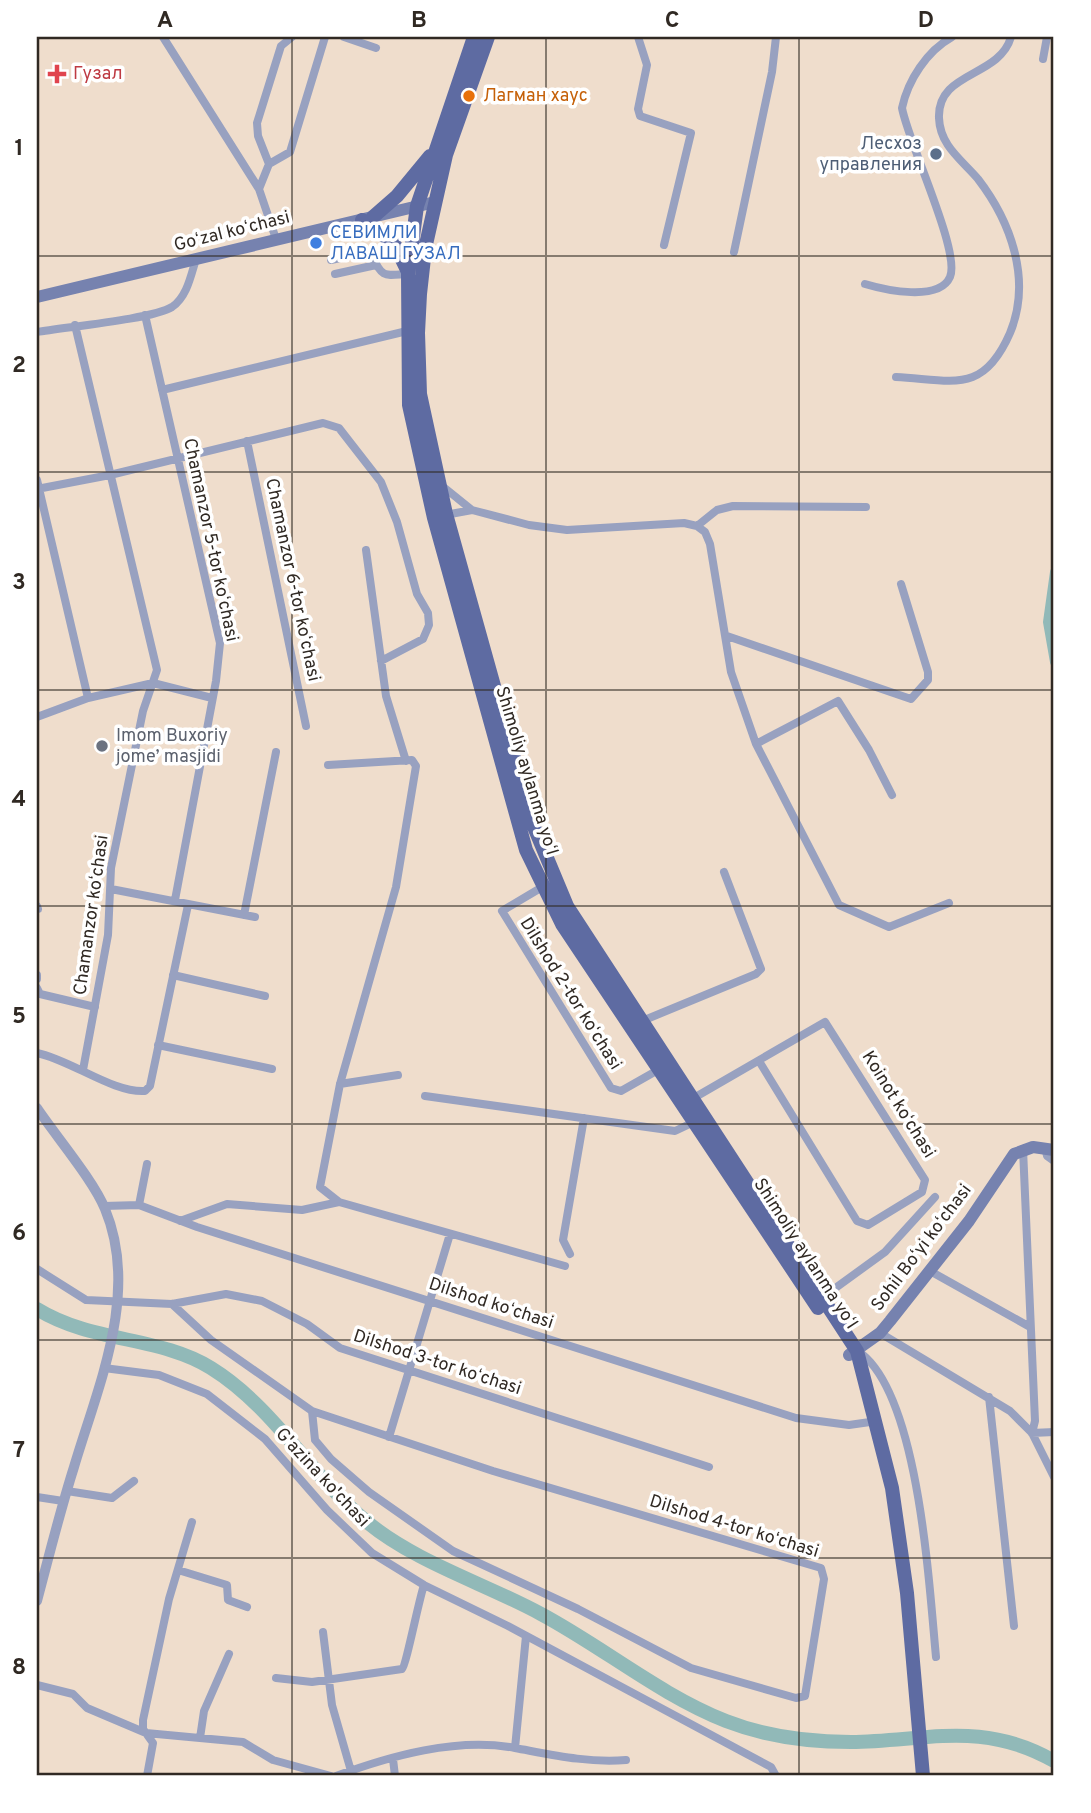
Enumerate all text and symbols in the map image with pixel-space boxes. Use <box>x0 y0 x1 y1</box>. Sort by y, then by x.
text: A <box>157 7 173 36</box>
text: B <box>411 7 427 36</box>
text: C <box>665 7 679 36</box>
text: D <box>918 7 934 36</box>
place label: Гузал <box>73 63 123 86</box>
marker: Гузал <box>47 64 67 84</box>
place label: Лагман хаус <box>483 85 588 108</box>
marker: Лагман хаус <box>461 88 477 104</box>
place label: Лесхоз управления <box>820 133 922 177</box>
text: 1 <box>14 135 24 164</box>
marker: Лесхоз управления <box>928 146 944 162</box>
street label: Goʻzal koʻchasi <box>172 206 292 258</box>
place label: СЕВИМЛИ ЛАВАШ ГУЗАЛ <box>330 222 461 266</box>
marker: СЕВИМЛИ ЛАВАШ ГУЗАЛ <box>308 235 324 251</box>
text: 2 <box>12 352 26 381</box>
street label: Chamanzor 5-tor koʻchasi <box>177 436 243 644</box>
street label: Chamanzor 6-tor koʻchasi <box>259 476 325 684</box>
text: 3 <box>12 569 26 598</box>
street label: Shimoliy aylanma yoʻl <box>489 684 563 858</box>
place label: Imom Buxoriy jome’ masjidi <box>115 725 228 769</box>
marker: Imom Buxoriy jome’ masjidi <box>94 738 110 754</box>
text: 4 <box>12 786 26 815</box>
street label: Chamanzor koʻchasi <box>69 833 115 997</box>
street label: Dilshod 2-tor koʻchasi <box>514 913 626 1075</box>
text: 5 <box>12 1003 26 1032</box>
street label: Koinot koʻchasi <box>856 1047 940 1163</box>
street label: Shimoliy aylanma yoʻl <box>748 1174 862 1334</box>
street label: Sohil Boʻyi koʻchasi <box>867 1180 977 1316</box>
text: 6 <box>12 1220 26 1249</box>
street label: Dilshod koʻchasi <box>426 1273 556 1335</box>
street label: Dilshod 3-tor koʻchasi <box>350 1325 524 1401</box>
street label: G'azina ko'chasi <box>270 1423 374 1533</box>
text: 7 <box>13 1437 25 1466</box>
street label: Dilshod 4-tor koʻchasi <box>647 1490 821 1564</box>
text: 8 <box>12 1654 26 1683</box>

